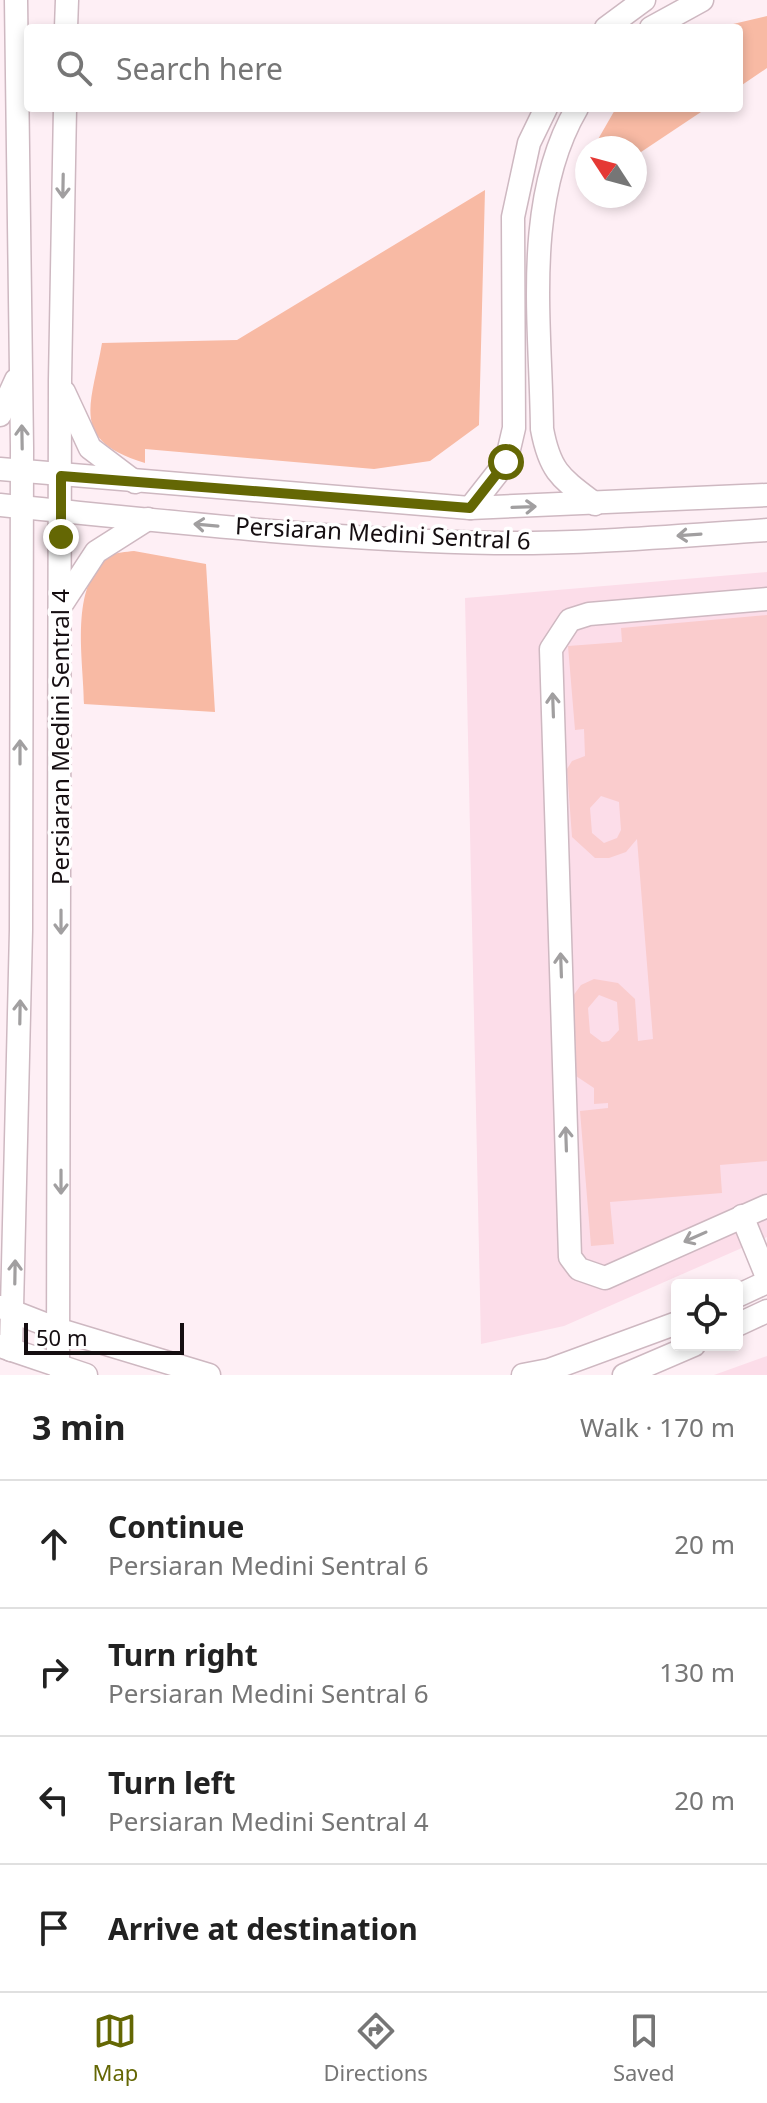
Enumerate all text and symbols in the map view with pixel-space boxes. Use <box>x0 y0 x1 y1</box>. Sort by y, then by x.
search box <box>24 24 743 112</box>
icon: search <box>52 46 96 90</box>
text: Search here <box>116 48 283 89</box>
north arrow <box>575 136 647 208</box>
one-way arrow <box>55 172 71 199</box>
one-way arrow <box>14 424 29 451</box>
route start <box>488 444 524 480</box>
one-way arrow <box>510 500 537 515</box>
street label: Persiaran Medini Sentral 6 <box>234 508 532 557</box>
one-way arrow <box>193 517 220 532</box>
route end <box>43 519 79 555</box>
one-way arrow <box>676 528 703 543</box>
street label: Persiaran Medini Sentral 4 <box>43 589 76 885</box>
one-way arrow <box>545 692 561 719</box>
one-way arrow <box>12 739 28 766</box>
one-way arrow <box>53 908 69 935</box>
one-way arrow <box>553 952 568 979</box>
one-way arrow <box>12 999 27 1026</box>
one-way arrow <box>559 1126 574 1153</box>
one-way arrow <box>53 1168 69 1195</box>
one-way arrow <box>684 1231 708 1246</box>
one-way arrow <box>8 1259 23 1286</box>
map controls <box>671 1279 743 1351</box>
button: locate <box>671 1279 743 1351</box>
scale bar <box>24 1319 184 1355</box>
text: 50 m <box>36 1322 87 1352</box>
text: 3 min <box>32 1404 126 1450</box>
text: Walk · 170 m <box>580 1409 735 1445</box>
text: Continue <box>108 1506 244 1547</box>
icon: ahead <box>32 1522 76 1566</box>
text: 20 m <box>674 1526 735 1562</box>
text: Persiaran Medini Sentral 6 <box>108 1547 429 1583</box>
text: Turn right <box>108 1634 258 1675</box>
icon: right <box>32 1650 76 1694</box>
text: 130 m <box>659 1654 735 1690</box>
text: Persiaran Medini Sentral 6 <box>108 1675 429 1711</box>
text: Turn left <box>108 1762 236 1803</box>
icon: left <box>32 1778 76 1822</box>
text: 20 m <box>674 1782 735 1818</box>
text: Persiaran Medini Sentral 4 <box>108 1803 429 1839</box>
icon: arrive <box>32 1906 76 1950</box>
text: Arrive at destination <box>108 1908 418 1949</box>
tab: Map <box>93 2009 138 2087</box>
tab: Directions <box>323 2009 428 2087</box>
tab: Saved <box>613 2009 674 2087</box>

